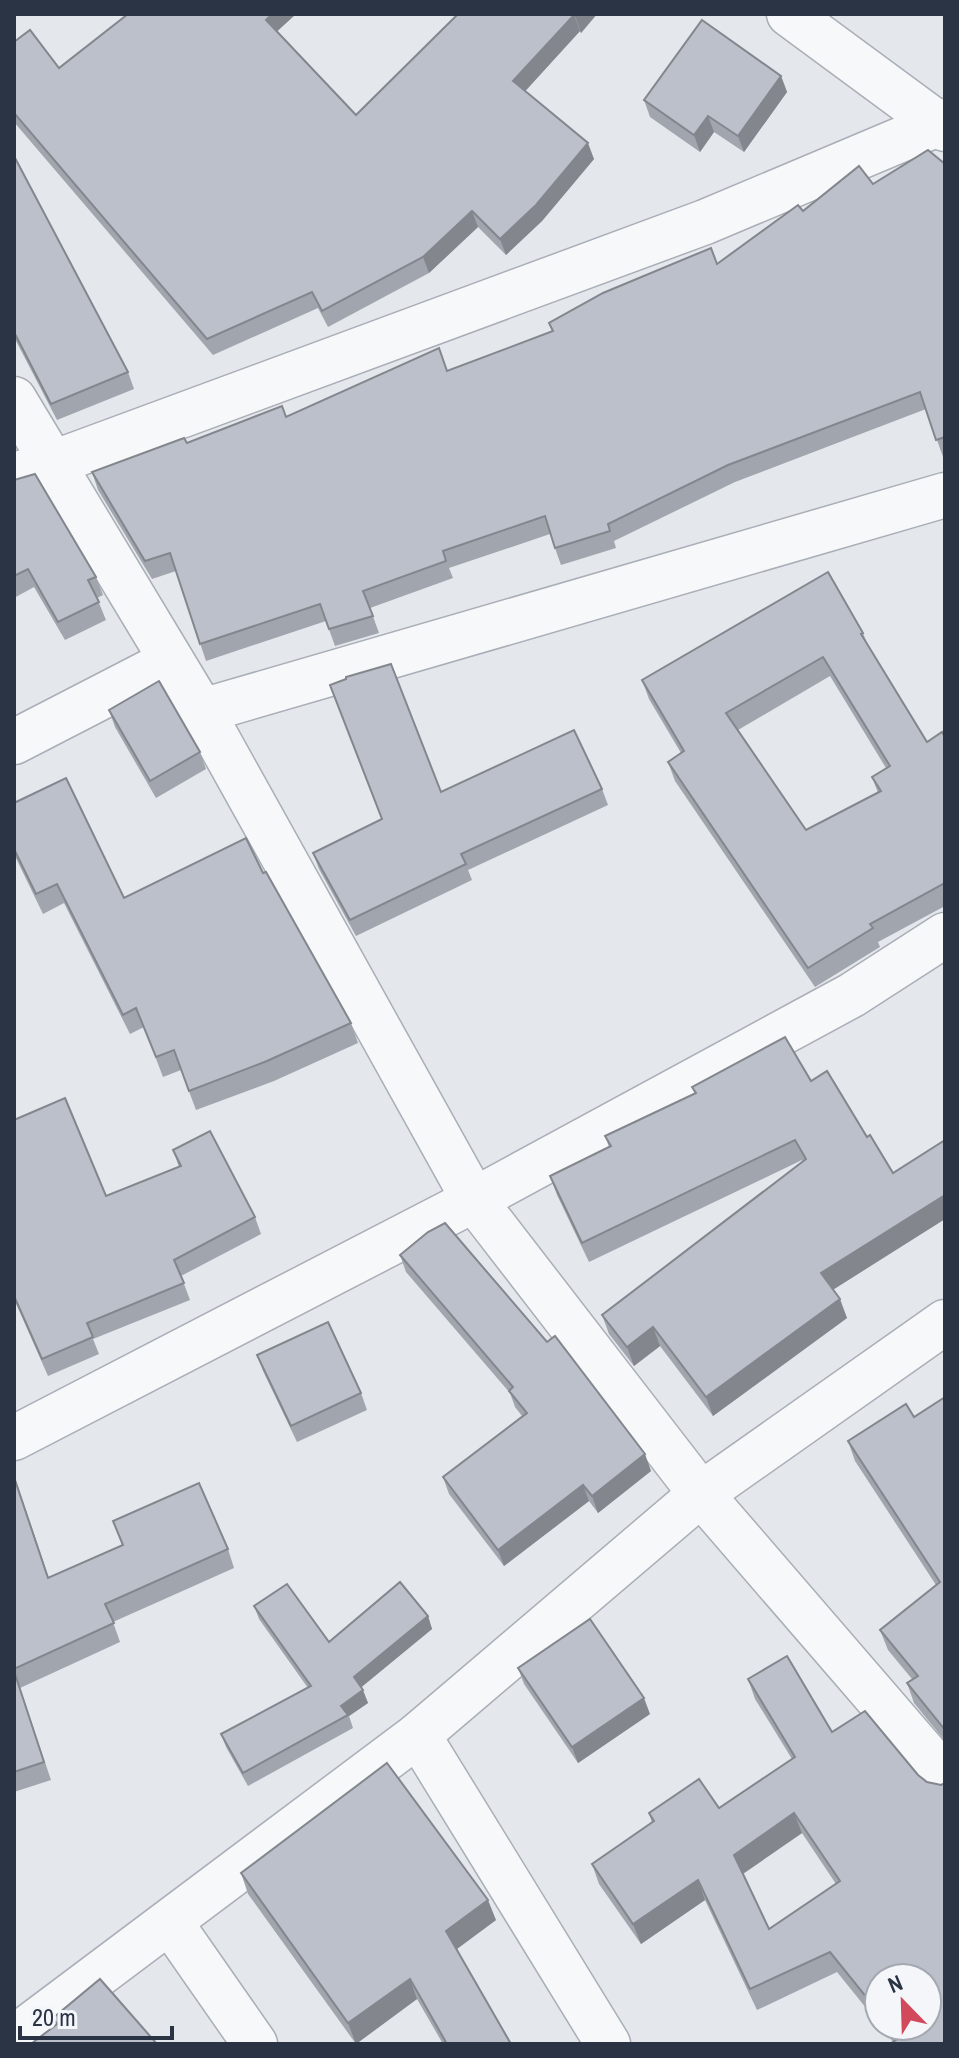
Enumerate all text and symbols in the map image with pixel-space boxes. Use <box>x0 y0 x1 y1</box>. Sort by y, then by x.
north arrow <box>863 1962 943 2042</box>
text: N <box>883 1967 907 2000</box>
scale bar <box>20 1990 172 2040</box>
text: 20 m <box>32 2001 76 2033</box>

